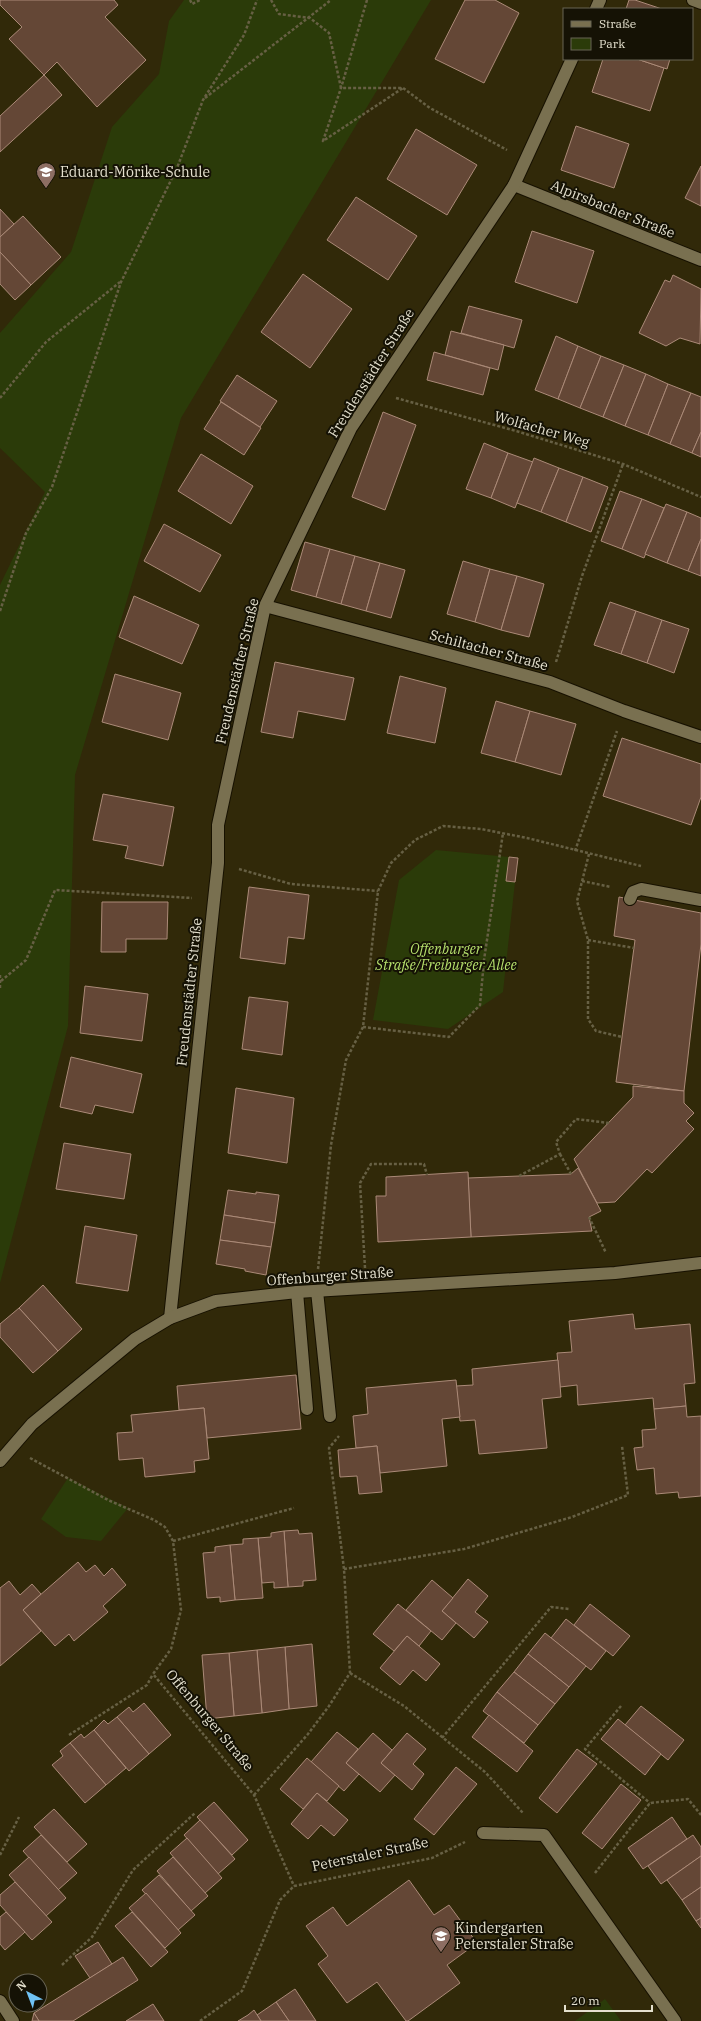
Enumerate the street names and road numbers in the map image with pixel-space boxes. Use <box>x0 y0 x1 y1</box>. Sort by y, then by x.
street label: Alpirsbacher Straße <box>548 176 678 242</box>
street label: Freudenstädter Straße <box>324 305 418 441</box>
street label: Wolfacher Weg <box>492 407 592 451</box>
street label: Freudenstädter Straße <box>211 596 263 746</box>
street label: Schiltacher Straße <box>428 626 550 674</box>
street label: Freudenstädter Straße <box>172 917 206 1067</box>
street label: Offenburger Straße <box>266 1263 394 1289</box>
street label: Offenburger Straße <box>162 1665 258 1775</box>
street label: Peterstaler Straße <box>310 1833 430 1875</box>

